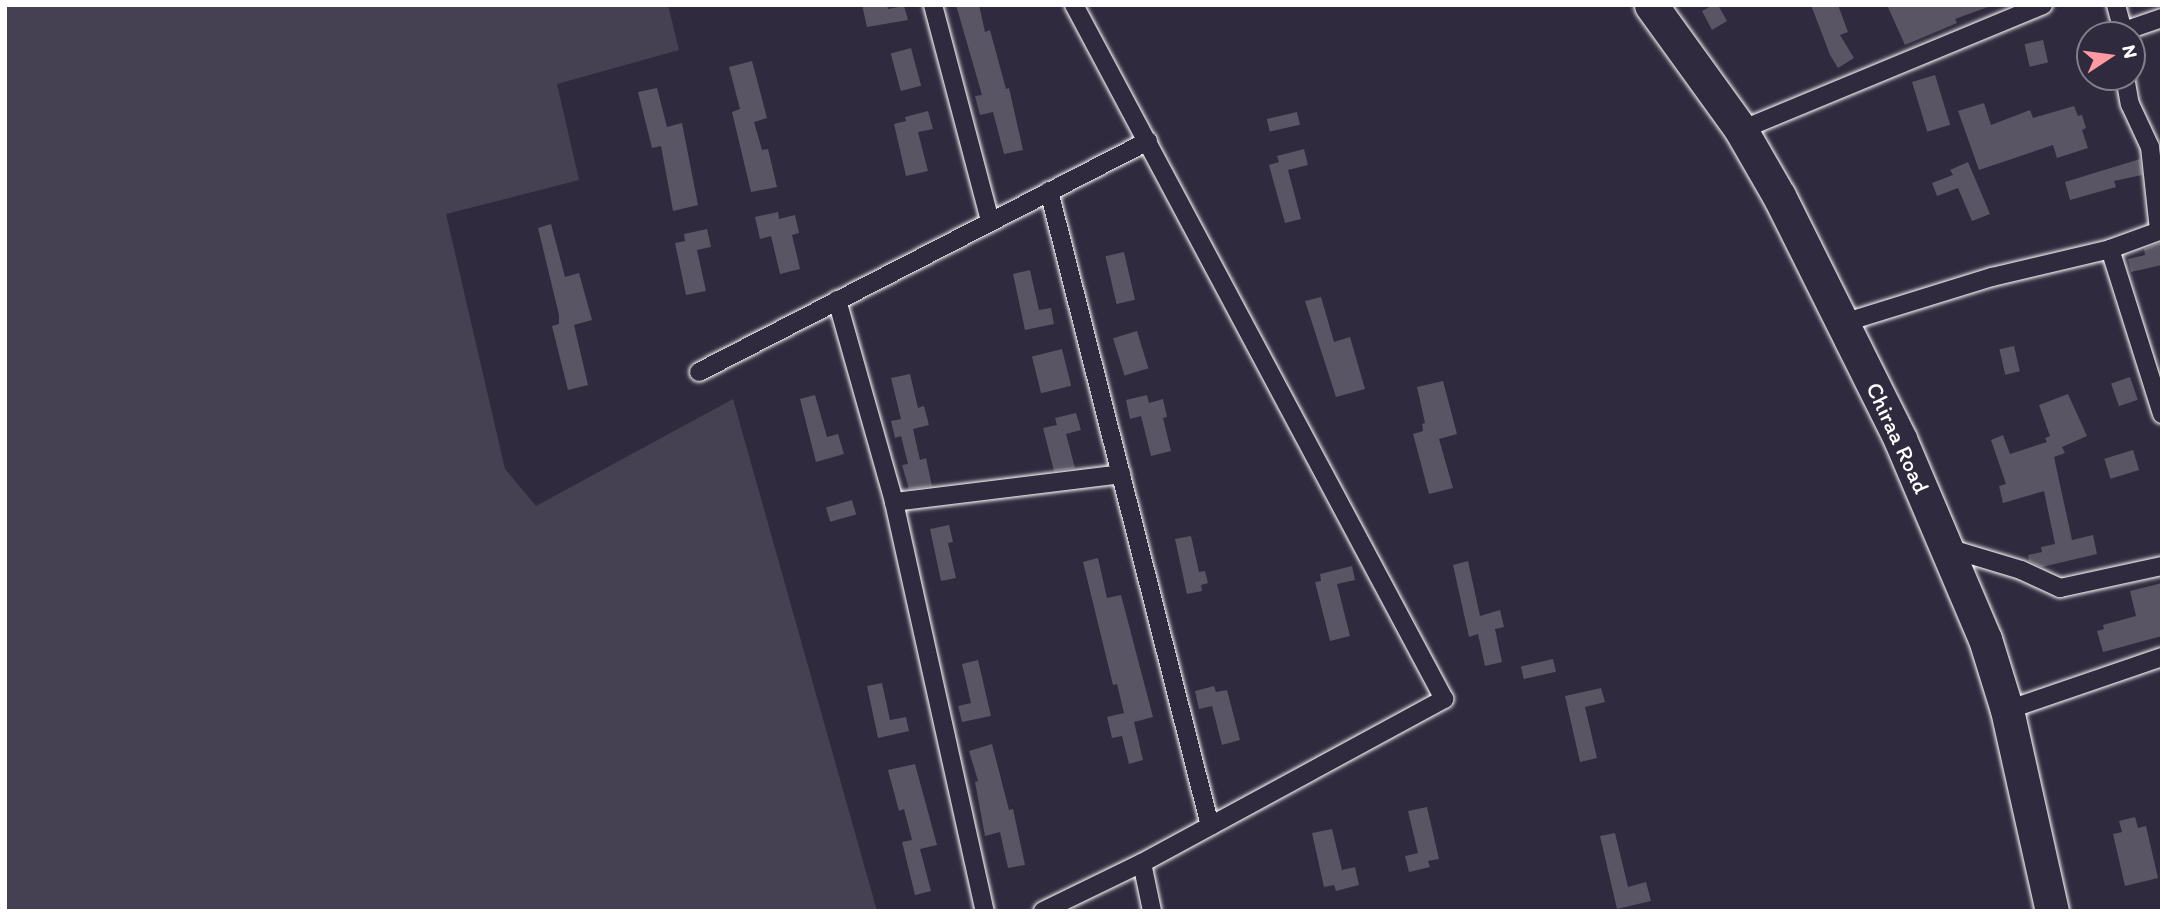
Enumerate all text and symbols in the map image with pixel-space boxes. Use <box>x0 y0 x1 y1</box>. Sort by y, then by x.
north arrow <box>2076 21 2146 91</box>
text: N <box>2117 43 2143 60</box>
street label: Chiraa Road <box>1860 378 1936 498</box>

